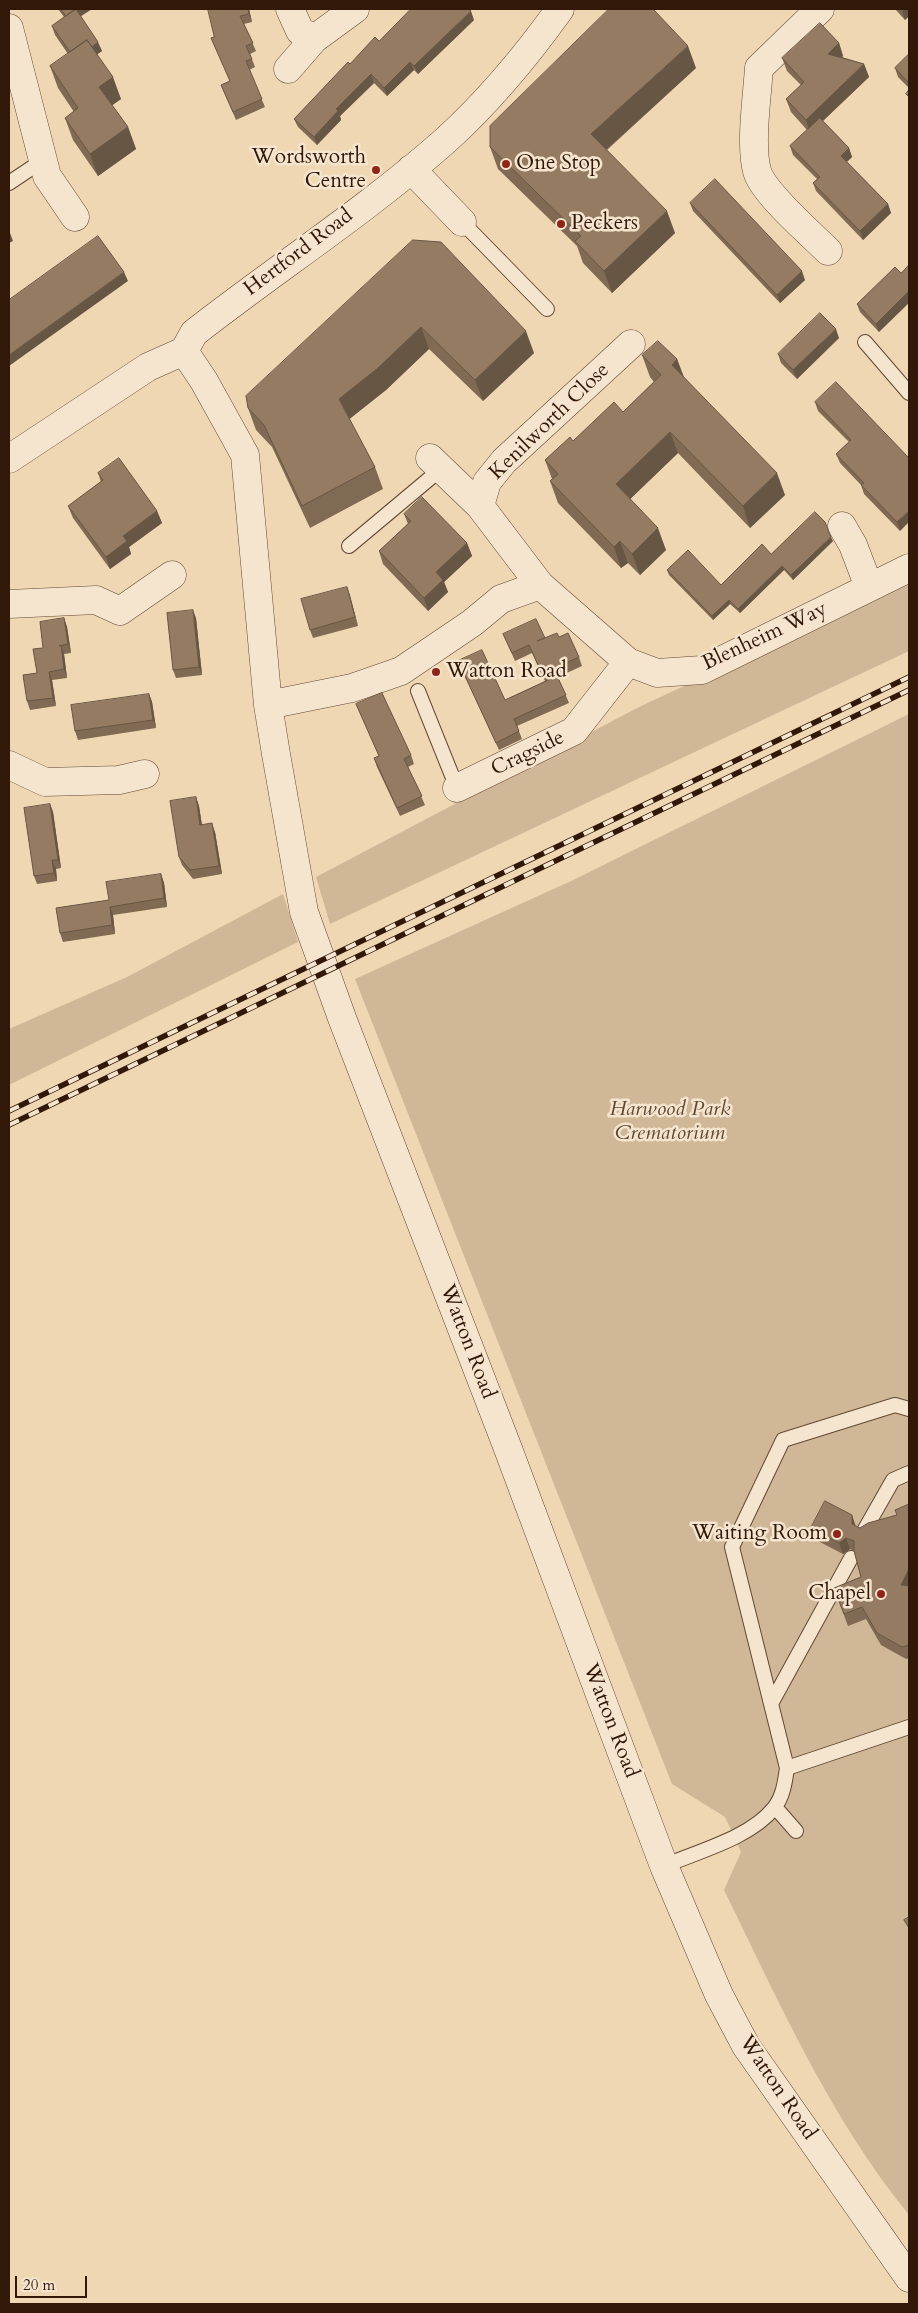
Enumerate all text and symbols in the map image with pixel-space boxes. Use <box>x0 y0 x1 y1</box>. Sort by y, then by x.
place label: Wordsworth Centre <box>252 145 366 195</box>
place label: One Stop <box>516 151 601 177</box>
marker: One Stop <box>500 158 512 170</box>
marker: Wordsworth Centre <box>370 164 382 176</box>
street label: Hertford Road <box>240 204 358 302</box>
place label: Peckers <box>571 211 638 237</box>
marker: Peckers <box>555 218 567 230</box>
street label: Kenilworth Close <box>485 358 615 486</box>
street label: Blenheim Way <box>699 597 831 677</box>
place label: Watton Road <box>446 659 567 685</box>
marker: Watton Road <box>430 666 442 678</box>
street label: Cragside <box>487 726 569 782</box>
park label: Harwood Park Crematorium <box>610 1097 730 1147</box>
street label: Watton Road <box>434 1281 500 1403</box>
place label: Waiting Room <box>692 1521 827 1547</box>
marker: Waiting Room <box>831 1528 843 1540</box>
place label: Chapel <box>808 1581 871 1607</box>
marker: Chapel <box>875 1588 887 1600</box>
street label: Watton Road <box>577 1660 643 1782</box>
street label: Watton Road <box>733 2031 821 2145</box>
scale bar <box>18 2266 90 2298</box>
text: 20 m <box>23 2275 55 2295</box>

